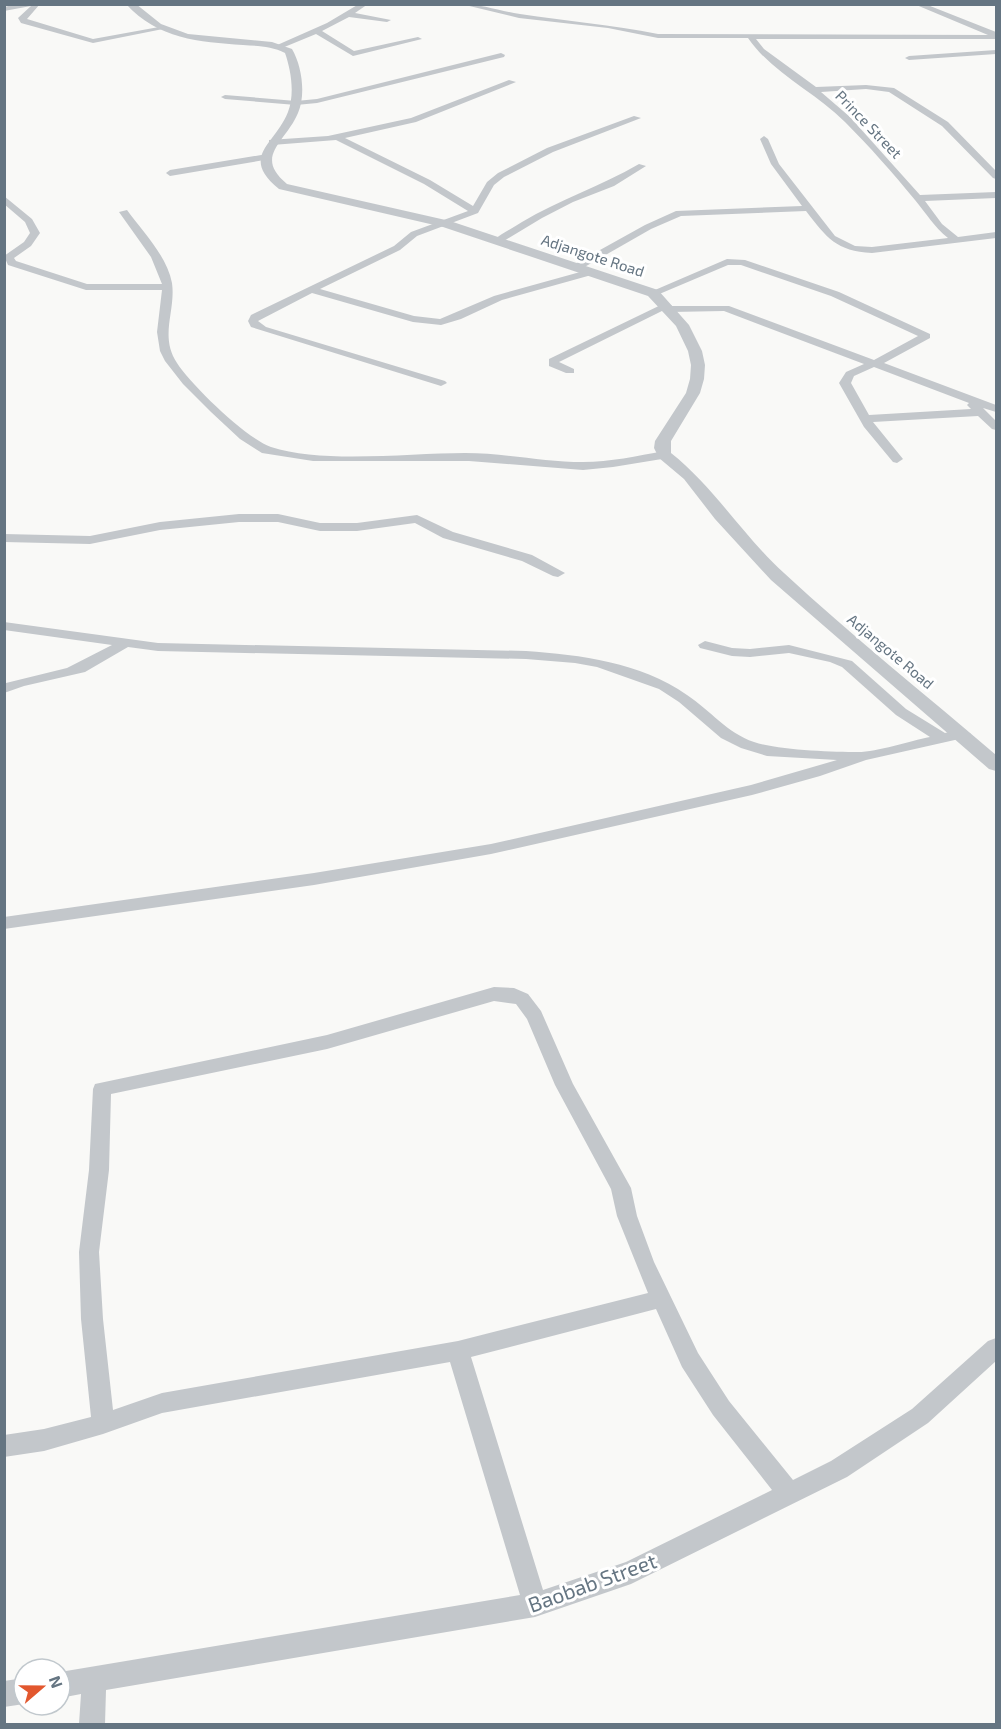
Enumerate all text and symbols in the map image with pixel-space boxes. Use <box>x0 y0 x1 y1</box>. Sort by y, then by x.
street label: Prince Street <box>832 86 906 162</box>
street label: Adjangote Road <box>539 230 647 281</box>
street label: Adjangote Road <box>844 610 938 693</box>
street label: Baobab Street <box>524 1547 660 1617</box>
north arrow <box>12 1657 72 1717</box>
text: N <box>46 1673 67 1690</box>

